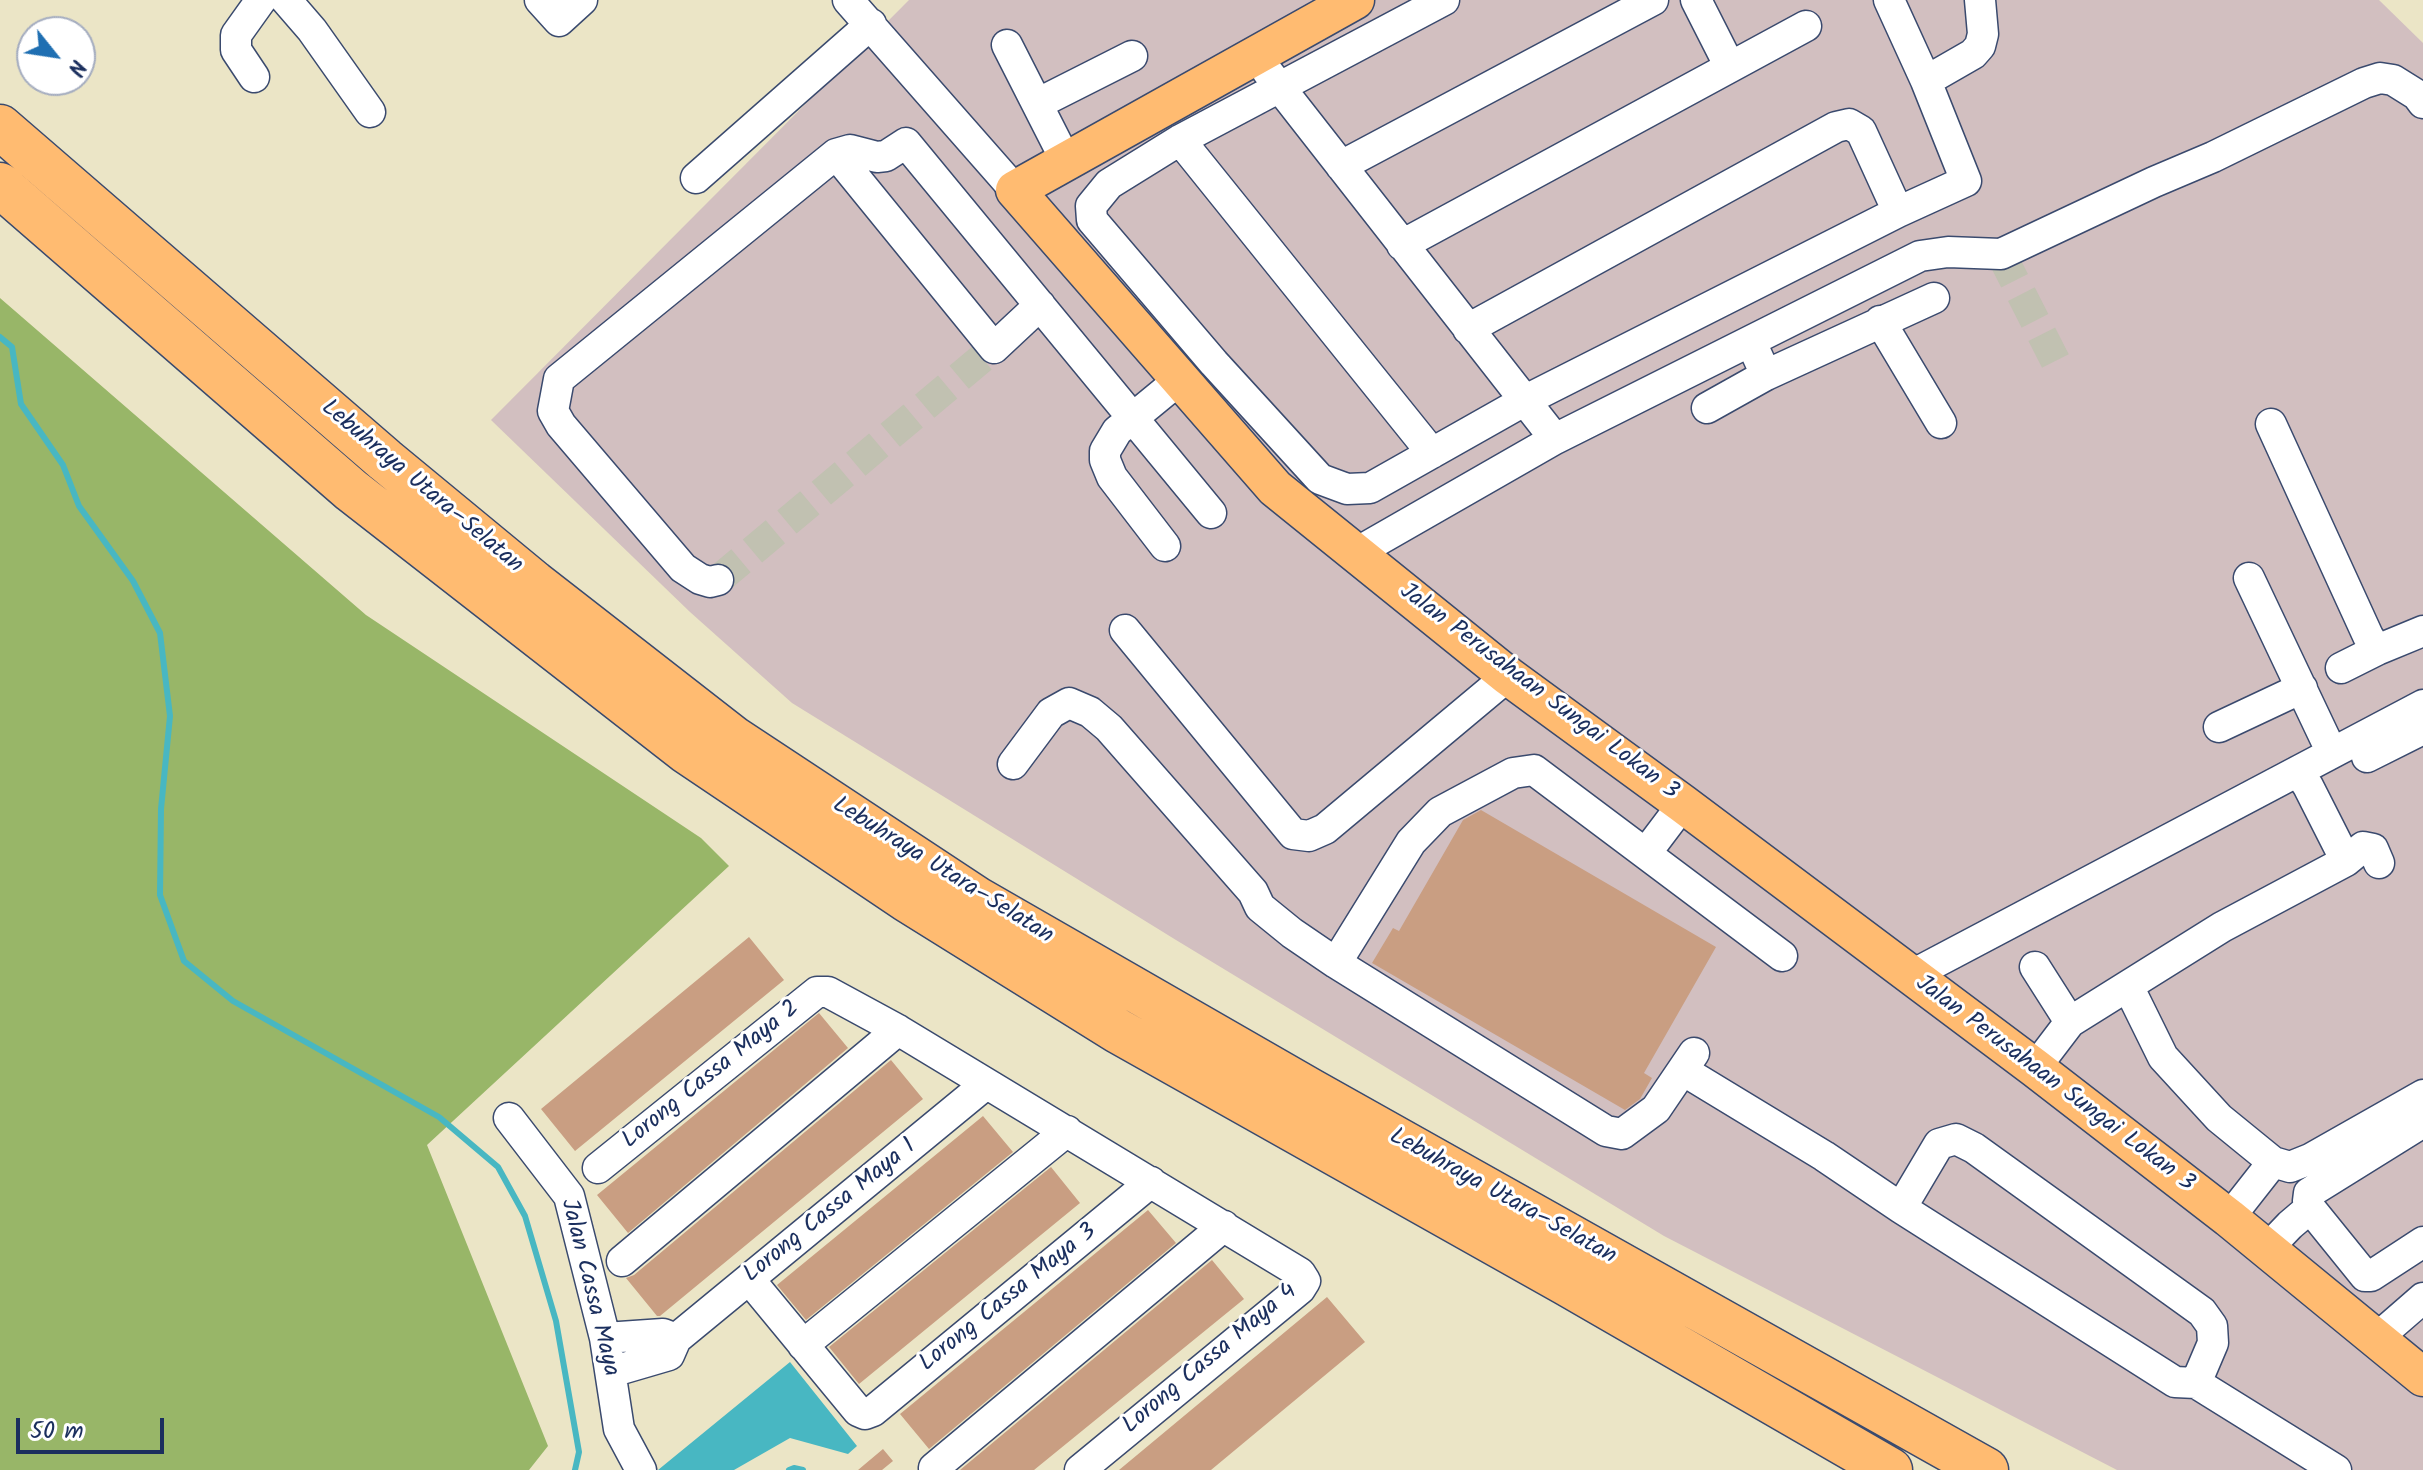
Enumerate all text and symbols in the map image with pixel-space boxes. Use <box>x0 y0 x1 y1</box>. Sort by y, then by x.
north arrow <box>16 16 96 96</box>
text: N <box>57 52 94 82</box>
street label: Lebuhraya Utara–Selatan <box>314 395 528 581</box>
street label: Jalan Perusahaan Sungai Lokan 3 <box>1393 578 1683 808</box>
street label: Lebuhraya Utara–Selatan <box>826 792 1058 952</box>
street label: Jalan Perusahaan Sungai Lokan 3 <box>1909 970 2199 1200</box>
street label: Lorong Cassa Maya 2 <box>618 996 806 1156</box>
street label: Lebuhraya Utara–Selatan <box>1384 1124 1620 1272</box>
street label: Lorong Cassa Maya 1 <box>739 1134 923 1290</box>
street label: Jalan Cassa Maya <box>552 1196 624 1380</box>
street label: Lorong Cassa Maya 3 <box>915 1219 1103 1379</box>
street label: Lorong Cassa Maya 4 <box>1118 1279 1304 1441</box>
scale bar <box>20 1402 168 1452</box>
text: 50 m <box>30 1412 84 1451</box>

